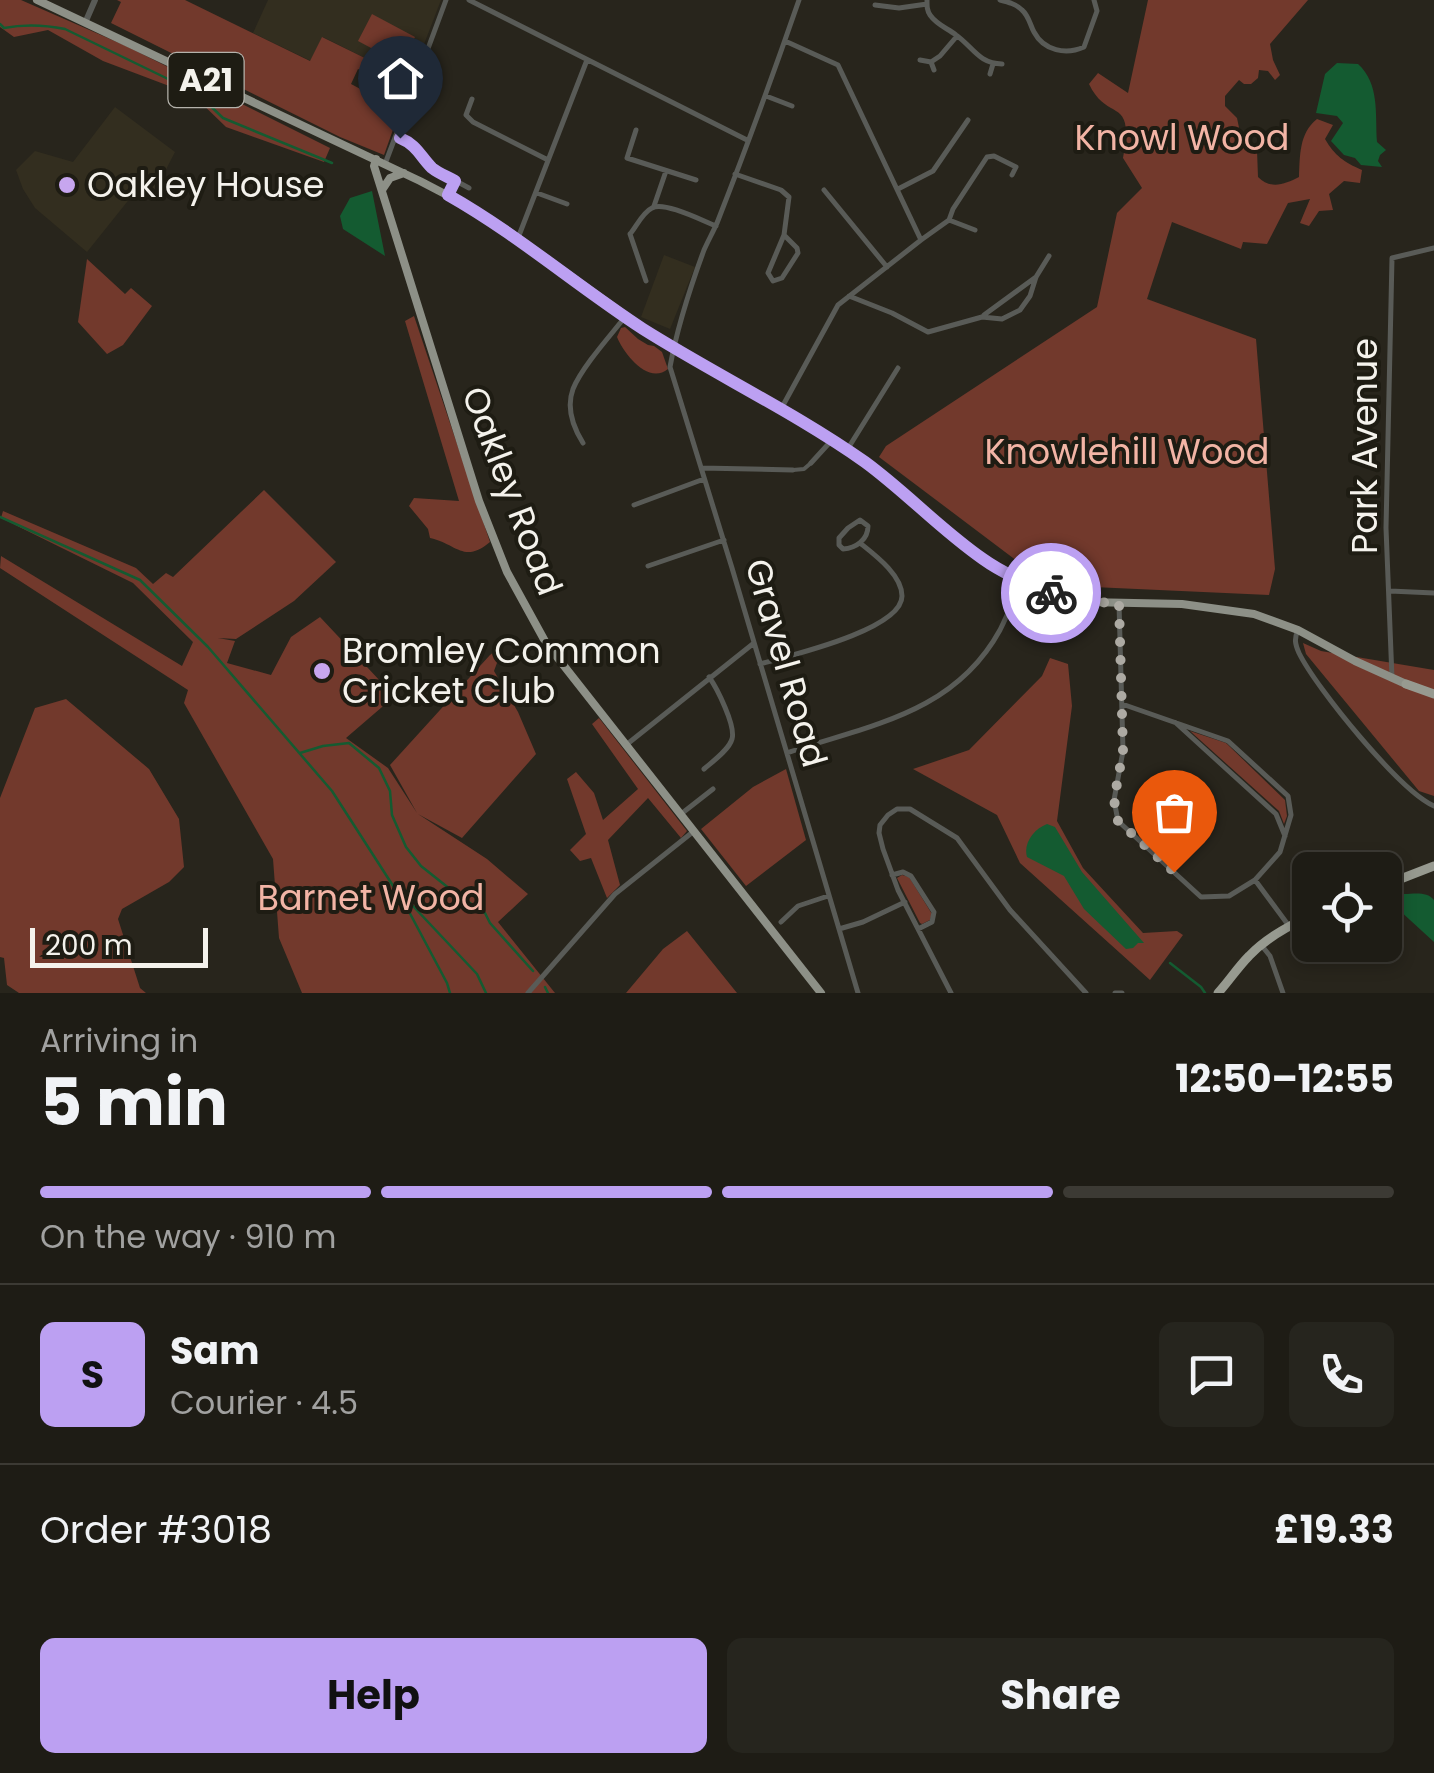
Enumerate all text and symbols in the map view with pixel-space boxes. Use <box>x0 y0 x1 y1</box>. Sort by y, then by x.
pin <box>358 36 443 139</box>
icon: home <box>373 51 428 106</box>
road number: A21 <box>168 53 244 107</box>
park label: Knowl Wood <box>1074 113 1290 162</box>
place label: Oakley House <box>87 160 325 209</box>
marker: Oakley House <box>56 174 78 196</box>
street label: Park Avenue <box>1340 338 1389 554</box>
street label: Oakley Road <box>450 380 575 602</box>
park label: Knowlehill Wood <box>985 427 1269 476</box>
courier <box>1001 543 1101 643</box>
street label: Gravel Road <box>733 553 840 773</box>
icon: bike <box>1024 566 1079 621</box>
place label: Bromley Common Cricket Club <box>342 626 661 715</box>
marker: Bromley Common Cricket Club <box>311 660 333 682</box>
pin <box>1132 770 1217 873</box>
icon: bag <box>1147 785 1202 840</box>
map controls <box>1292 852 1402 962</box>
button: locate <box>1292 852 1402 962</box>
park label: Barnet Wood <box>258 873 484 922</box>
scale bar <box>30 923 208 968</box>
text: 200 m <box>45 926 133 965</box>
text: Arriving in <box>40 1018 198 1063</box>
text: 12:50–12:55 <box>1175 1052 1394 1105</box>
text: 5 min <box>40 1057 228 1148</box>
text: On the way · 910 m <box>40 1214 336 1259</box>
button: chat <box>1159 1322 1264 1427</box>
button: phone <box>1289 1322 1394 1427</box>
text: Sam <box>170 1324 259 1377</box>
text: S <box>81 1348 104 1401</box>
text: Courier · 4.5 <box>170 1380 358 1425</box>
text: Order #3018 <box>40 1503 272 1556</box>
text: £19.33 <box>1274 1503 1394 1556</box>
button: Help <box>40 1638 707 1753</box>
button: Share <box>727 1638 1394 1753</box>

